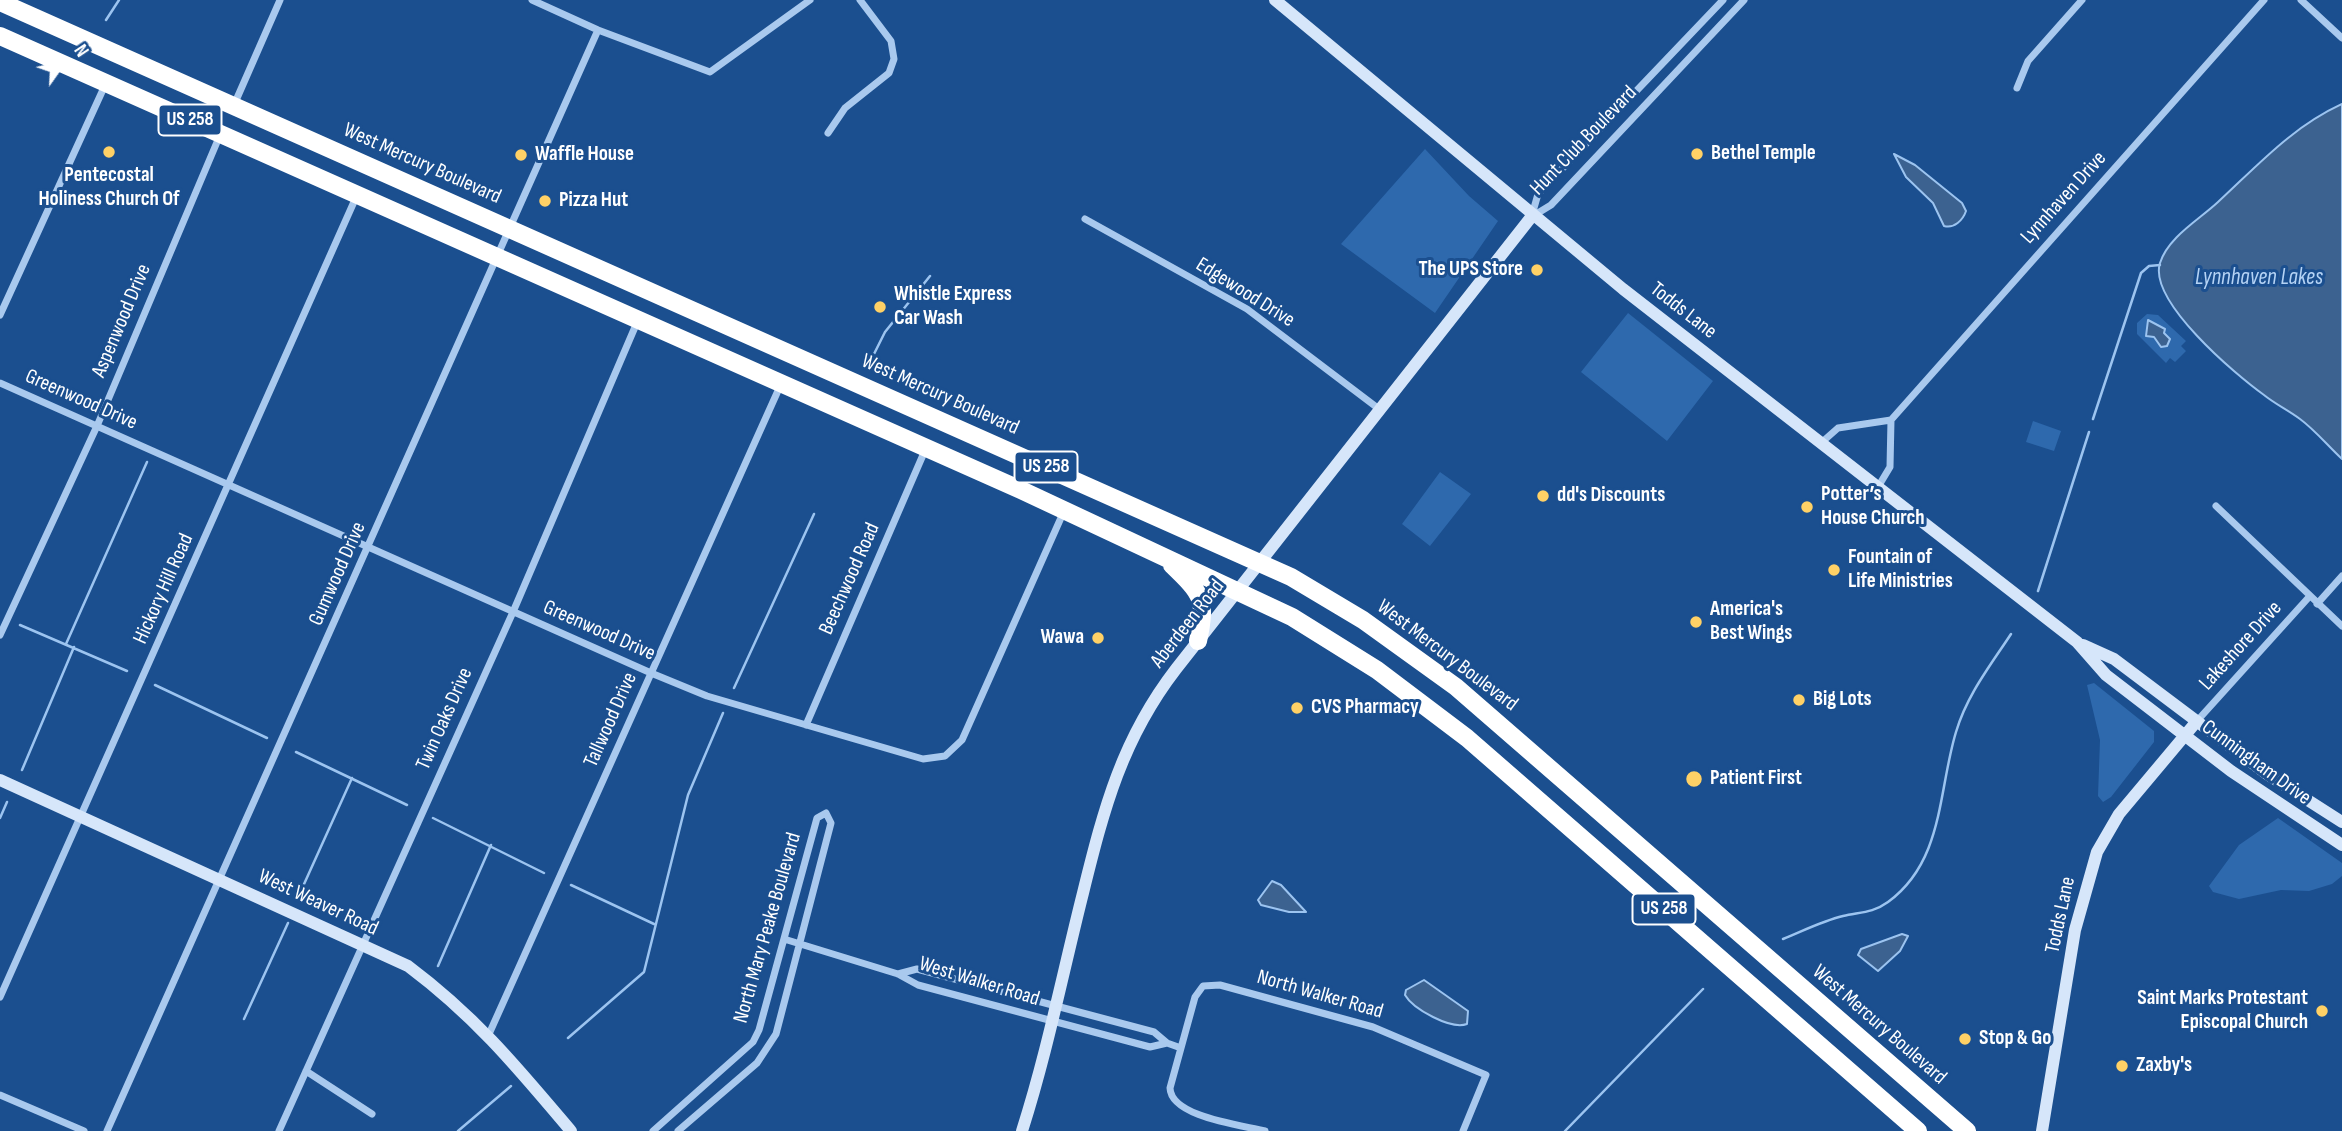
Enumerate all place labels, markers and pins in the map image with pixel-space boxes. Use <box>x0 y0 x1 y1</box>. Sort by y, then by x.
place label: Bethel Temple <box>1711 141 1816 167</box>
place label: Waffle House <box>535 142 634 168</box>
marker: Pentecostal Holiness Church Of <box>101 144 117 160</box>
marker: Bethel Temple <box>1689 146 1705 162</box>
marker: Waffle House <box>513 147 529 163</box>
place label: Pentecostal Holiness Church Of <box>38 163 180 213</box>
place label: Pizza Hut <box>559 188 628 214</box>
marker: Pizza Hut <box>537 193 553 209</box>
place label: The UPS Store <box>1418 257 1523 283</box>
marker: The UPS Store <box>1529 262 1545 278</box>
place label: Whistle Express Car Wash <box>894 282 1012 332</box>
marker: Whistle Express Car Wash <box>872 299 888 315</box>
place label: Potter’s House Church <box>1821 482 1925 532</box>
place label: dd's Discounts <box>1557 483 1665 509</box>
marker: dd's Discounts <box>1535 488 1551 504</box>
marker: Potter’s House Church <box>1799 499 1815 515</box>
place label: Fountain of Life Ministries <box>1848 545 1953 595</box>
marker: Fountain of Life Ministries <box>1826 562 1842 578</box>
place label: America's Best Wings <box>1710 597 1792 647</box>
marker: America's Best Wings <box>1688 614 1704 630</box>
place label: Wawa <box>1040 625 1084 651</box>
marker: Wawa <box>1090 630 1106 646</box>
place label: Big Lots <box>1813 687 1872 713</box>
marker: Big Lots <box>1791 692 1807 708</box>
place label: CVS Pharmacy <box>1311 695 1419 721</box>
marker: CVS Pharmacy <box>1289 700 1305 716</box>
place label: Patient First <box>1710 766 1802 792</box>
marker: Patient First <box>1684 769 1704 789</box>
place label: Saint Marks Protestant Episcopal Church <box>2137 986 2308 1036</box>
marker: Saint Marks Protestant Episcopal Church <box>2314 1003 2330 1019</box>
place label: Stop & Go <box>1979 1026 2051 1052</box>
marker: Stop & Go <box>1957 1031 1973 1047</box>
place label: Zaxby's <box>2136 1053 2192 1079</box>
marker: Zaxby's <box>2114 1058 2130 1074</box>

